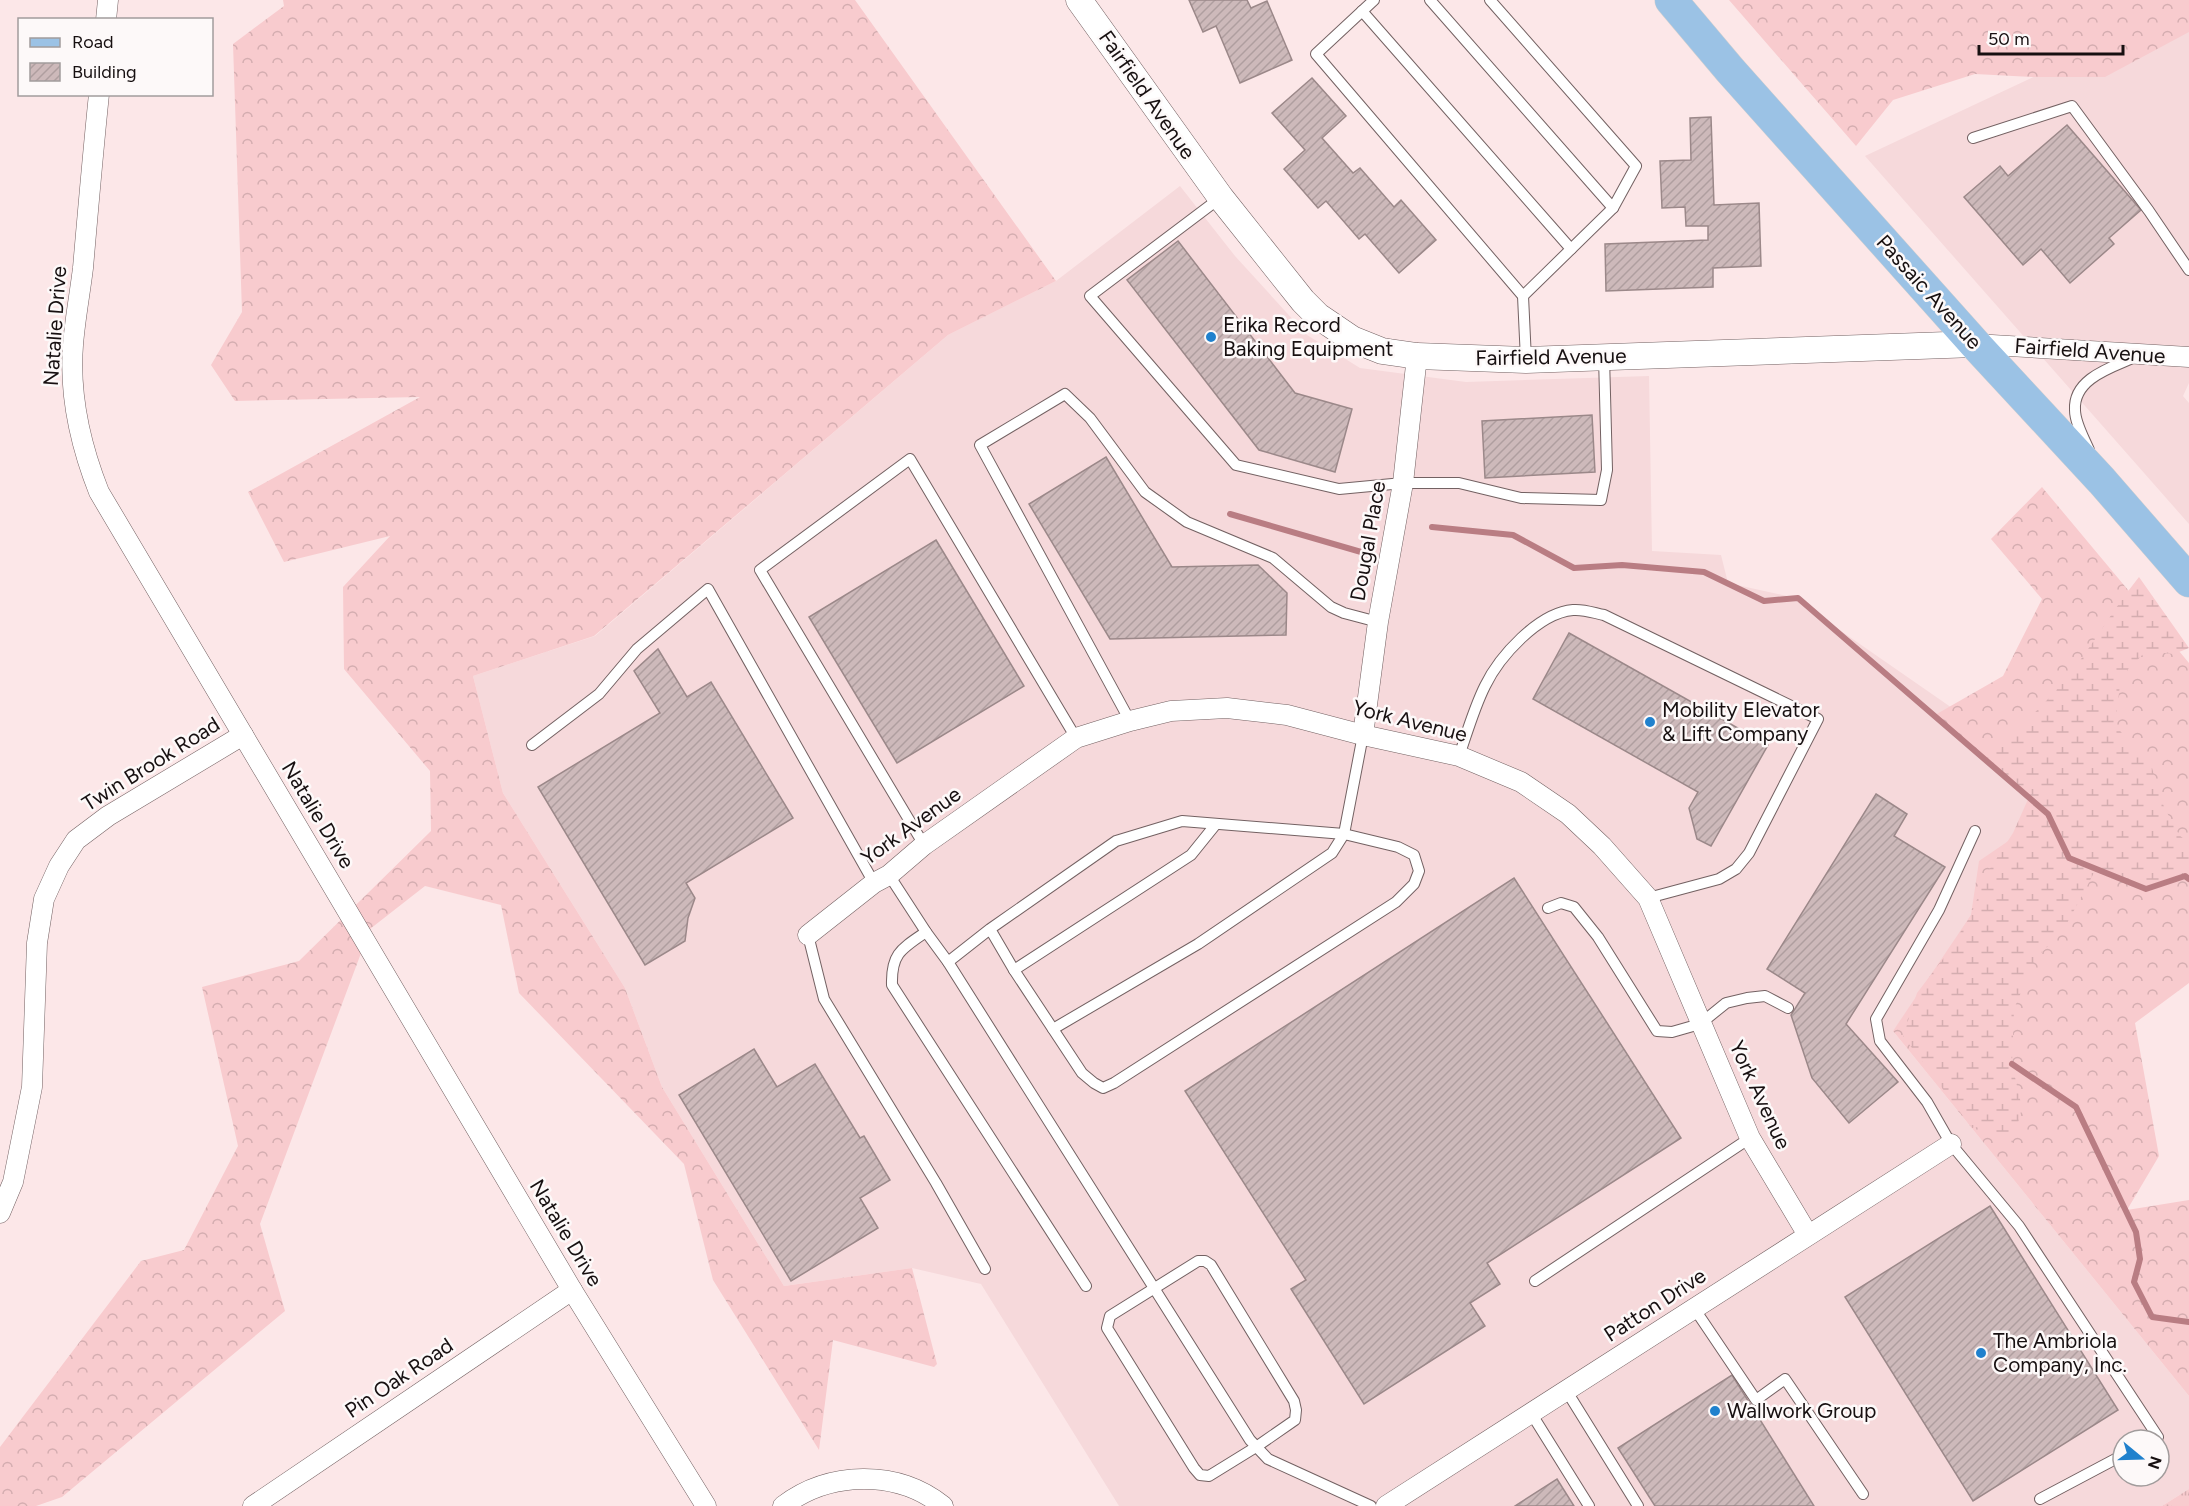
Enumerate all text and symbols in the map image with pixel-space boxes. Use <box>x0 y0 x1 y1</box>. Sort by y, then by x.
legend <box>18 18 213 96</box>
scale bar <box>1979 18 2123 56</box>
street label: Fairfield Avenue <box>1094 26 1201 164</box>
text: 50 m <box>1988 28 2030 50</box>
text: Road <box>72 31 113 53</box>
text: Building <box>72 61 137 83</box>
street label: Passaic Avenue <box>1871 229 1987 354</box>
street label: Natalie Drive <box>38 265 71 387</box>
place label: Erika Record Baking Equipment <box>1223 312 1393 361</box>
marker: Erika Record Baking Equipment <box>1204 330 1218 344</box>
street label: Fairfield Avenue <box>2014 333 2166 368</box>
street label: Fairfield Avenue <box>1475 343 1627 370</box>
street label: Dougal Place <box>1345 479 1390 603</box>
street label: York Avenue <box>1350 694 1470 747</box>
place label: Mobility Elevator & Lift Company <box>1662 697 1820 746</box>
street label: Twin Brook Road <box>77 711 224 816</box>
marker: Mobility Elevator & Lift Company <box>1643 715 1657 729</box>
street label: Natalie Drive <box>277 757 360 873</box>
street label: York Avenue <box>856 781 965 870</box>
street label: York Avenue <box>1724 1036 1797 1153</box>
street label: Natalie Drive <box>525 1175 608 1291</box>
street label: Patton Drive <box>1599 1262 1710 1347</box>
place label: The Ambriola Company, Inc. <box>1993 1328 2127 1377</box>
street label: Pin Oak Road <box>340 1332 457 1423</box>
marker: The Ambriola Company, Inc. <box>1974 1346 1988 1360</box>
place label: Wallwork Group <box>1727 1398 1877 1423</box>
marker: Wallwork Group <box>1708 1404 1722 1418</box>
north arrow <box>2111 1428 2171 1488</box>
text: N <box>2144 1454 2166 1472</box>

